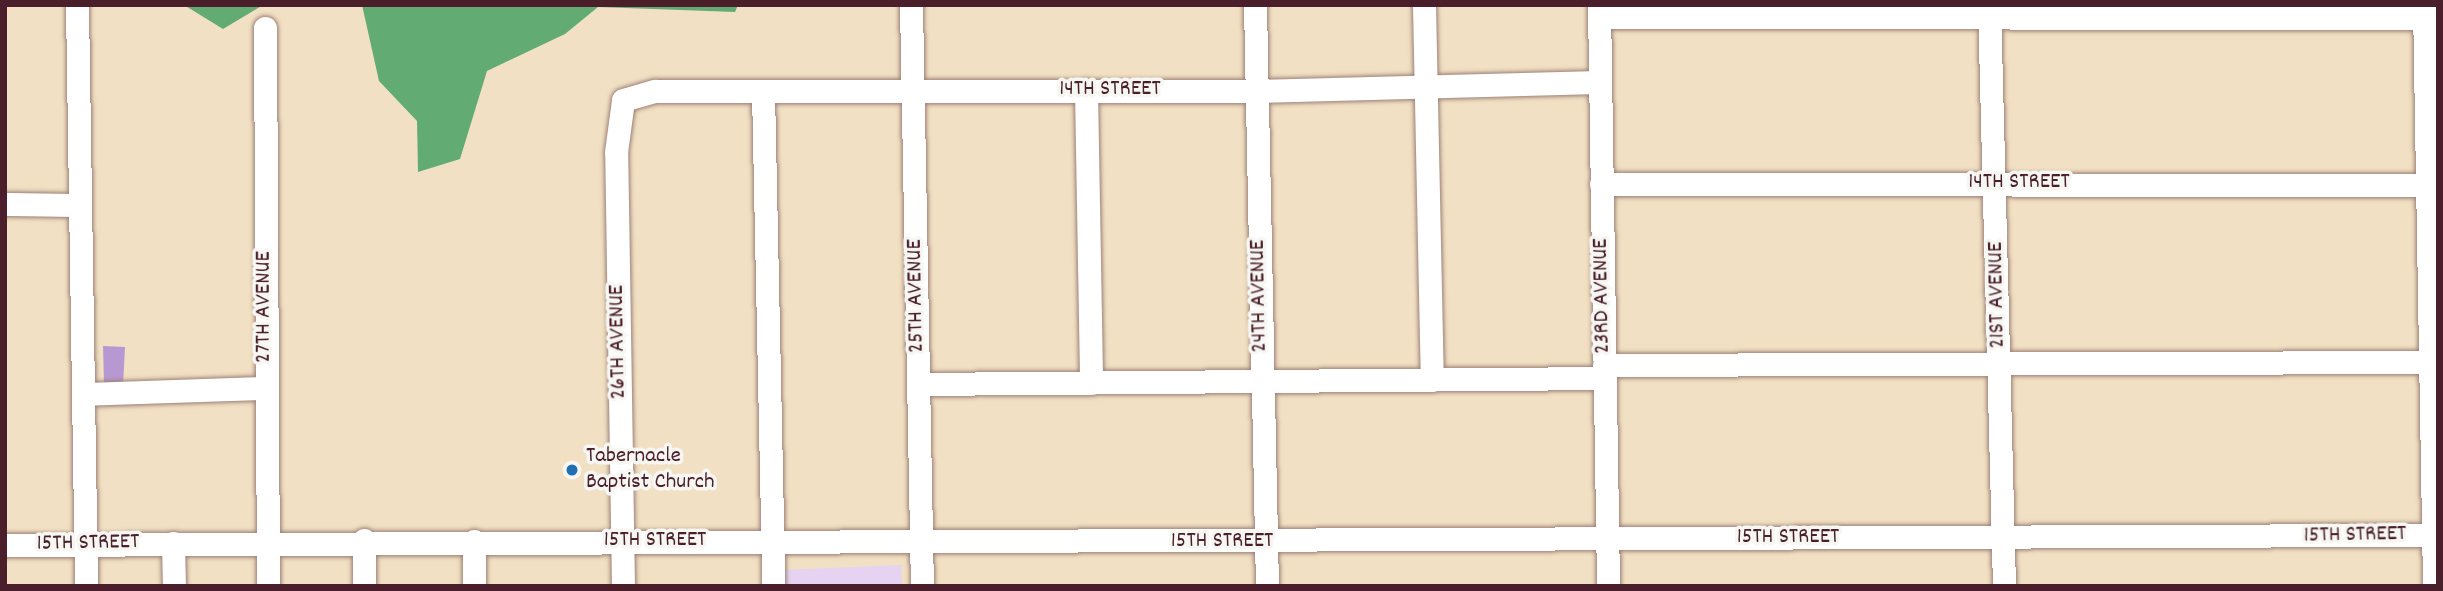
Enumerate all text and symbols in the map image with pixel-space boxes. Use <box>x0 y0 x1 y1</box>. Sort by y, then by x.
street label: 14TH STREET <box>1059 76 1161 104</box>
street label: 14TH STREET <box>1968 169 2070 197</box>
street label: 23RD AVENUE <box>1588 238 1618 354</box>
street label: 25TH AVENUE <box>902 239 932 353</box>
street label: 24TH AVENUE <box>1245 239 1275 353</box>
street label: 21ST AVENUE <box>1983 241 2013 349</box>
street label: 27TH AVENUE <box>251 251 279 363</box>
street label: 26TH AVENUE <box>604 285 634 399</box>
place label: Tabernacle Baptist Church <box>586 443 715 497</box>
marker: Tabernacle Baptist Church <box>564 462 580 478</box>
street label: 15TH STREET <box>2303 521 2407 551</box>
street label: 15TH STREET <box>1737 524 1839 552</box>
street label: 15TH STREET <box>604 527 706 555</box>
street label: 15TH STREET <box>1171 528 1273 556</box>
street label: 15TH STREET <box>36 529 140 559</box>

